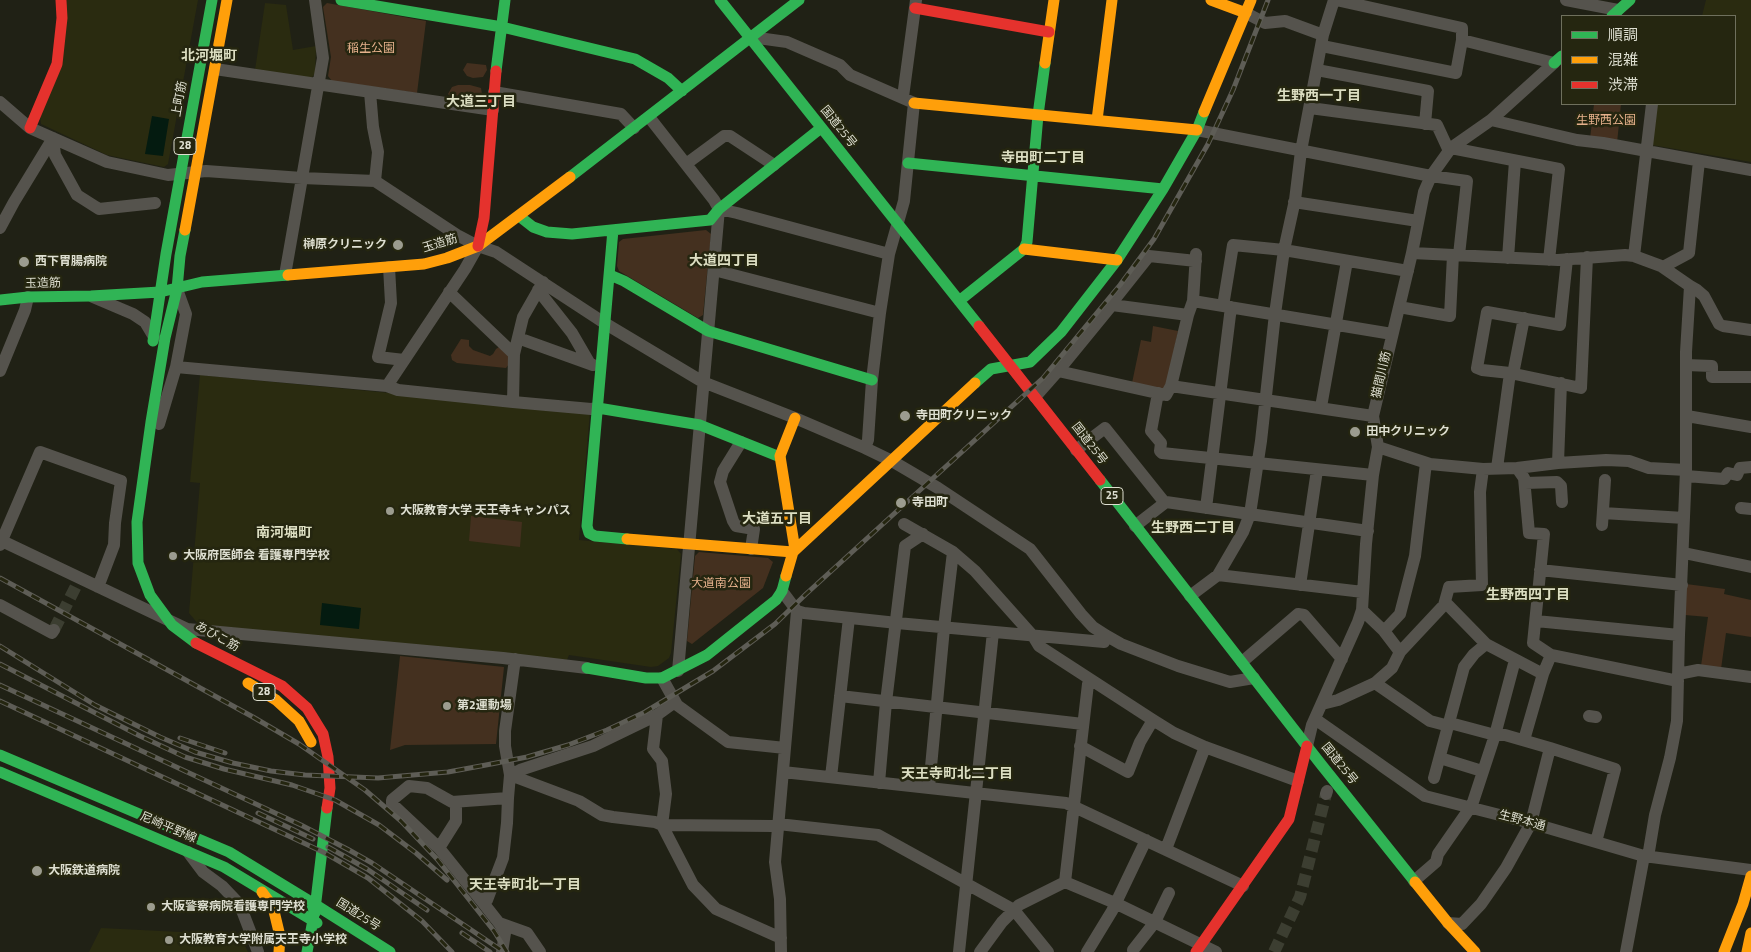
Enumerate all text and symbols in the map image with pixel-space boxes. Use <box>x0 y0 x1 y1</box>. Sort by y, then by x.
legend <box>1561 15 1736 105</box>
text: 順調 <box>1608 23 1638 46</box>
park label: 稲生公園 <box>347 42 395 56</box>
text: 混雑 <box>1608 48 1638 71</box>
district label: 北河堀町 <box>181 49 237 65</box>
text: 渋滞 <box>1608 73 1638 96</box>
street label: 上町筋 <box>170 80 190 118</box>
district label: 生野西一丁目 <box>1277 89 1361 105</box>
district label: 大道三丁目 <box>446 95 516 111</box>
street label: 国道25号 <box>817 103 859 151</box>
park label: 生野西公園 <box>1576 114 1636 128</box>
road number: 28 <box>174 138 196 154</box>
district label: 寺田町二丁目 <box>1001 151 1085 167</box>
street label: 玉造筋 <box>421 232 459 256</box>
place label: 榊原クリニック <box>303 238 387 252</box>
marker: 榊原クリニック <box>391 238 405 252</box>
district label: 大道四丁目 <box>689 254 759 270</box>
marker: 西下胃腸病院 <box>17 255 31 269</box>
place label: 西下胃腸病院 <box>35 255 107 269</box>
street label: 玉造筋 <box>25 276 61 292</box>
street label: 猫間川筋 <box>1370 350 1394 400</box>
marker: 寺田町クリニック <box>898 409 912 423</box>
place label: 寺田町クリニック <box>916 409 1012 423</box>
street label: 国道25号 <box>1068 420 1110 468</box>
marker: 田中クリニック <box>1348 425 1362 439</box>
place label: 田中クリニック <box>1366 425 1450 439</box>
road number: 25 <box>1101 488 1123 504</box>
marker: 寺田町 <box>894 496 908 510</box>
place label: 寺田町 <box>912 496 948 510</box>
place label: 大阪教育大学 天王寺キャンパス <box>400 504 571 518</box>
marker: 大阪教育大学 天王寺キャンパス <box>384 505 396 517</box>
district label: 大道五丁目 <box>742 512 812 528</box>
district label: 生野西二丁目 <box>1151 521 1235 537</box>
district label: 南河堀町 <box>256 526 312 542</box>
place label: 大阪府医師会 看護専門学校 <box>183 549 330 563</box>
marker: 大阪府医師会 看護専門学校 <box>167 550 179 562</box>
park label: 大道南公園 <box>691 577 751 591</box>
district label: 生野西四丁目 <box>1486 588 1570 604</box>
street label: あびこ筋 <box>193 619 241 655</box>
road number: 28 <box>253 684 275 700</box>
place label: 第2運動場 <box>457 699 512 713</box>
marker: 第2運動場 <box>441 700 453 712</box>
street label: 国道25号 <box>1318 740 1360 788</box>
district label: 天王寺町北二丁目 <box>901 767 1013 783</box>
street label: 生野本通 <box>1497 808 1547 834</box>
street label: 尼崎平野線 <box>138 810 198 846</box>
marker: 大阪鉄道病院 <box>30 864 44 878</box>
place label: 大阪鉄道病院 <box>48 864 120 878</box>
district label: 天王寺町北一丁目 <box>469 878 581 894</box>
street label: 国道25号 <box>333 896 383 934</box>
place label: 大阪警察病院看護専門学校 <box>161 900 305 914</box>
marker: 大阪警察病院看護専門学校 <box>145 901 157 913</box>
place label: 大阪教育大学附属天王寺小学校 <box>179 933 347 947</box>
marker: 大阪教育大学附属天王寺小学校 <box>163 934 175 946</box>

